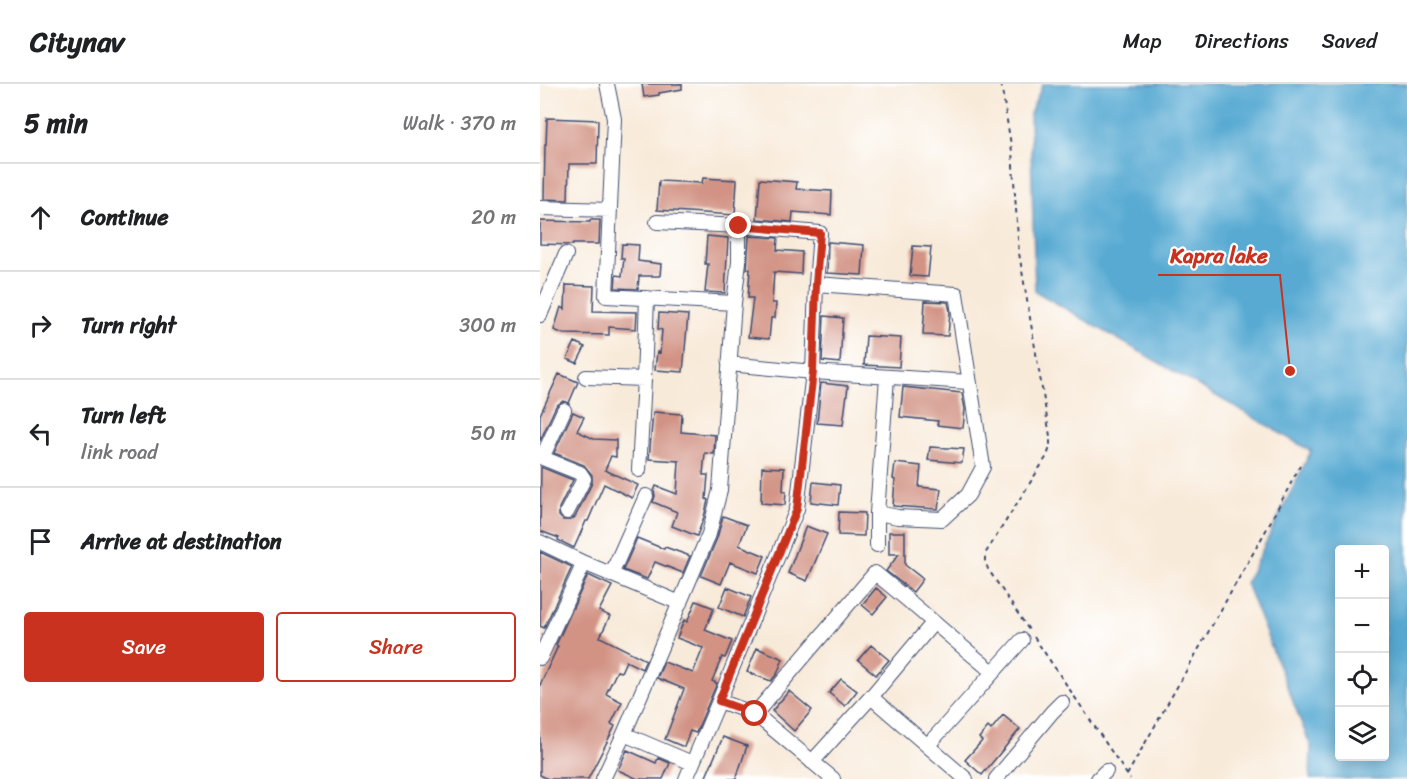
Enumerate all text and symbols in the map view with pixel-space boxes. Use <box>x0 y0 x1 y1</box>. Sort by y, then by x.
text: Citynav <box>30 17 124 66</box>
text: Map <box>1123 22 1161 60</box>
text: Directions <box>1194 22 1289 60</box>
text: Saved <box>1322 22 1377 60</box>
text: 5 min <box>24 100 88 146</box>
text: Walk · 370 m <box>403 106 516 141</box>
text: Continue <box>81 198 169 237</box>
text: 20 m <box>471 200 516 235</box>
icon: ahead <box>24 201 57 234</box>
route end <box>725 212 751 238</box>
callout: Kapra lake <box>1158 236 1280 275</box>
text: Kapra lake <box>1169 237 1268 275</box>
text: Turn right <box>81 306 176 345</box>
text: 300 m <box>459 308 516 343</box>
icon: right <box>24 309 57 342</box>
text: Turn left <box>81 396 166 435</box>
text: 50 m <box>471 416 516 451</box>
icon: left <box>24 417 57 450</box>
text: link road <box>81 435 158 470</box>
text: Arrive at destination <box>81 522 282 561</box>
icon: arrive <box>24 525 57 558</box>
map controls <box>1335 545 1389 761</box>
button: + <box>1335 545 1389 599</box>
button: − <box>1335 599 1389 653</box>
button: Save <box>24 612 264 682</box>
button: Share <box>276 612 516 682</box>
button: locate <box>1335 653 1389 707</box>
route start <box>741 700 767 726</box>
button: layers <box>1335 707 1389 761</box>

